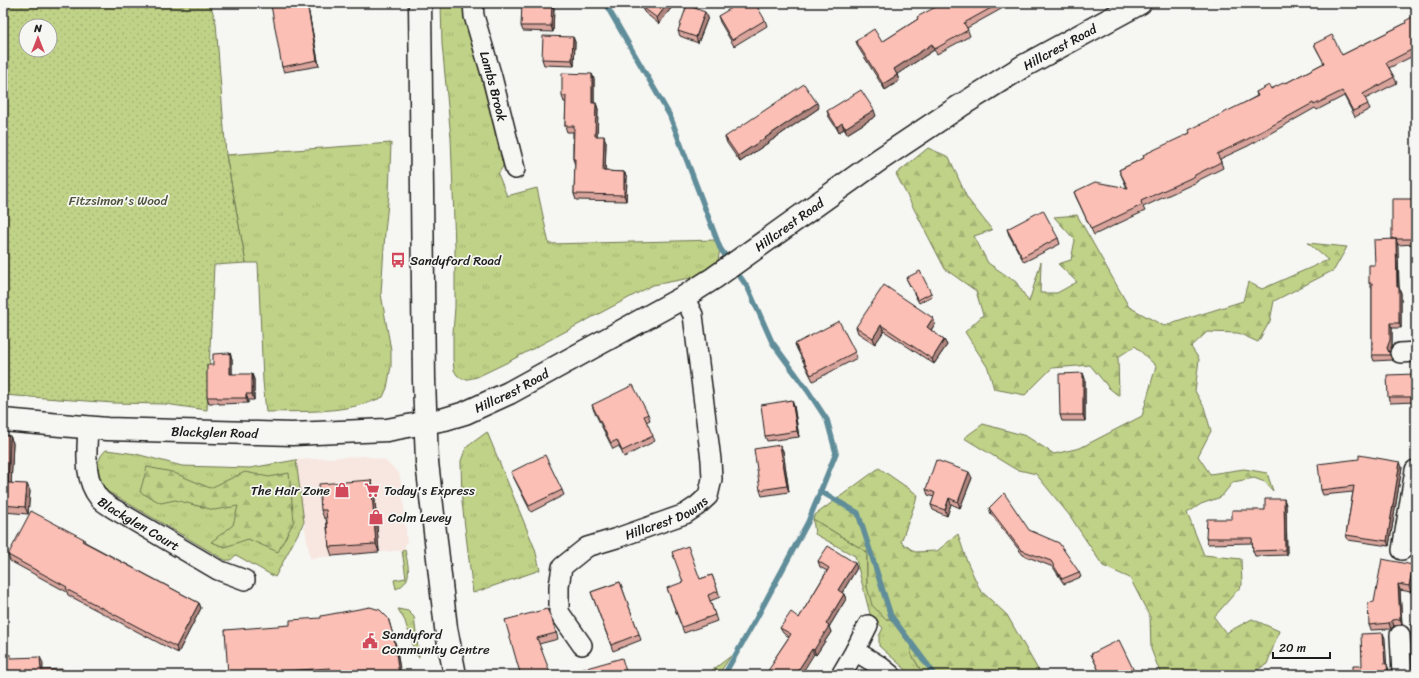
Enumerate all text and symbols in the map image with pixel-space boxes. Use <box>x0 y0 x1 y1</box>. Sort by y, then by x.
street label: Hillcrest Road <box>1018 17 1102 76</box>
north arrow <box>18 18 58 58</box>
text: N <box>33 19 42 38</box>
street label: Lambs Brook <box>473 48 514 124</box>
park label: Fitzsimon's Wood <box>69 189 168 212</box>
street label: Hillcrest Road <box>749 191 830 257</box>
place label: Sandyford Road <box>410 249 502 272</box>
bus stop icon: Sandyford Road <box>389 251 407 269</box>
street label: Hillcrest Road <box>470 361 554 419</box>
street label: Blackglen Road <box>171 419 260 445</box>
place label: The Hair Zone <box>251 479 330 502</box>
place label: Today's Express <box>384 479 475 502</box>
shop icon: The Hair Zone <box>333 481 351 499</box>
supermarket icon: Today's Express <box>363 481 381 499</box>
street label: Blackglen Court <box>93 490 184 557</box>
street label: Hillcrest Downs <box>621 490 713 546</box>
place label: Colm Levey <box>388 506 452 529</box>
shop icon: Colm Levey <box>367 508 385 526</box>
place label: Sandyford Community Centre <box>382 623 490 661</box>
public building icon: Sandyford Community Centre <box>361 632 379 650</box>
scale bar <box>1273 634 1330 660</box>
text: 20 m <box>1279 637 1306 659</box>

